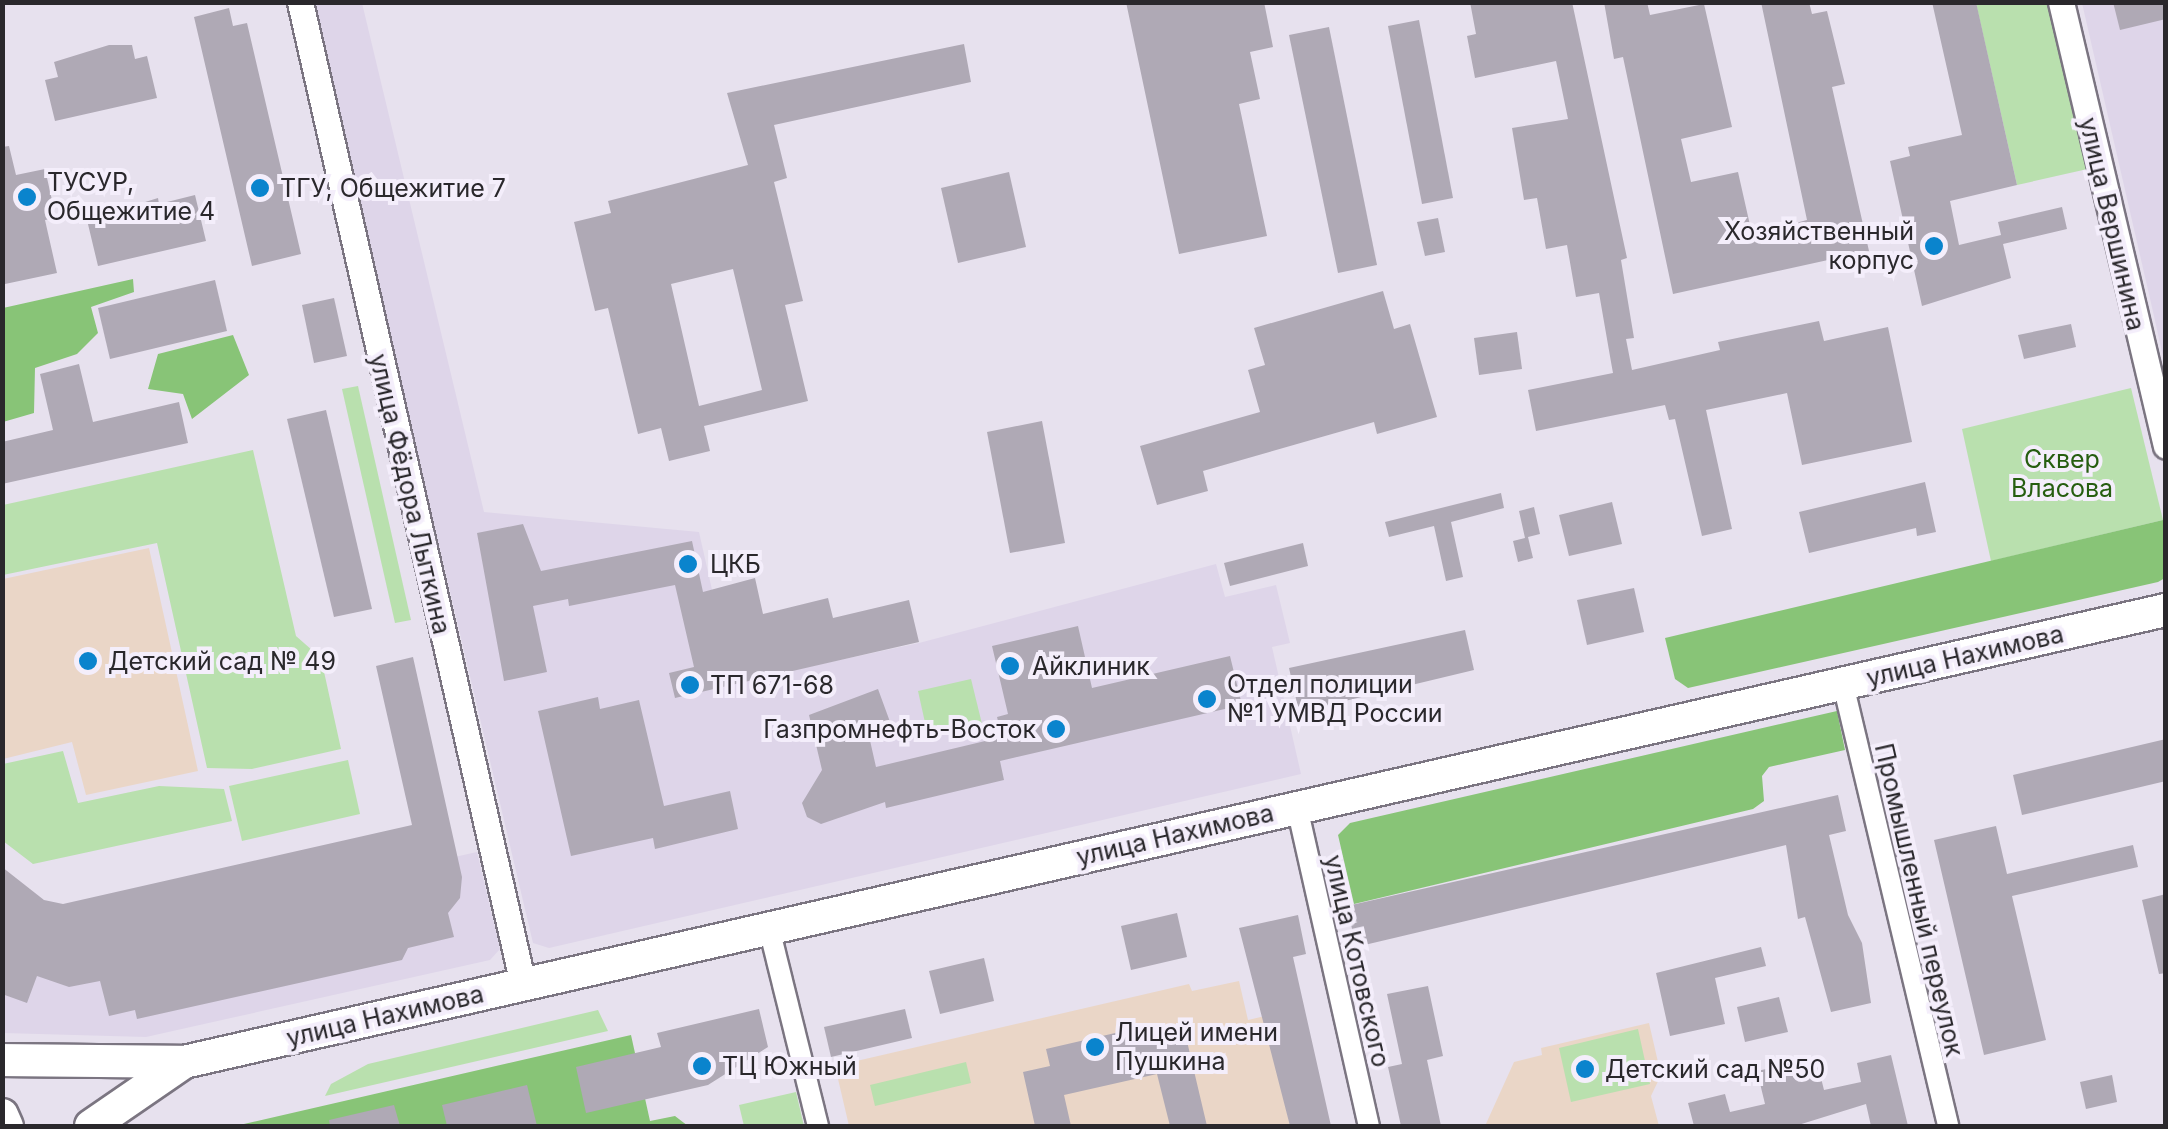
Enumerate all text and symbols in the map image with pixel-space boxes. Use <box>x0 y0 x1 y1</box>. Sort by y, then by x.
street label: улица Вершинина <box>2073 114 2151 334</box>
place label: ТУСУР, Общежитие 4 <box>47 168 215 227</box>
place label: ТГУ, Общежитие 7 <box>280 173 506 203</box>
marker: ТГУ, Общежитие 7 <box>249 177 271 199</box>
marker: ТУСУР, Общежитие 4 <box>16 186 38 208</box>
place label: Хозяйственный корпус <box>1724 217 1914 276</box>
marker: Хозяйственный корпус <box>1923 235 1945 257</box>
street label: улица Фёдора Лыткина <box>363 351 457 637</box>
park label: Сквер Власова <box>2011 445 2113 504</box>
place label: ЦКБ <box>710 549 761 579</box>
marker: ЦКБ <box>675 551 701 577</box>
street label: улица Нахимова <box>1863 619 2067 693</box>
place label: Детский сад № 49 <box>108 646 336 676</box>
marker: Детский сад № 49 <box>77 650 99 672</box>
place label: Айклиник <box>1032 651 1150 681</box>
marker: Айклиник <box>997 653 1023 679</box>
place label: ТП 671-68 <box>710 670 834 700</box>
place label: Отдел полиции №1 УМВД России <box>1227 670 1443 729</box>
marker: ТП 671-68 <box>679 674 701 696</box>
marker: Отдел полиции №1 УМВД России <box>1196 688 1218 710</box>
place label: Газпромнефть-Восток <box>763 714 1036 744</box>
marker: Газпромнефть-Восток <box>1045 718 1067 740</box>
street label: Промышленный переулок <box>1868 741 1970 1059</box>
street label: улица Нахимова <box>1073 798 1277 872</box>
street label: улица Котовского <box>1318 852 1396 1070</box>
street label: улица Нахимова <box>283 979 487 1053</box>
place label: Лицей имени Пушкина <box>1115 1018 1278 1077</box>
marker: Лицей имени Пушкина <box>1084 1036 1106 1058</box>
place label: ТЦ Южный <box>722 1051 857 1081</box>
place label: Детский сад №50 <box>1605 1054 1825 1084</box>
marker: ТЦ Южный <box>691 1055 713 1077</box>
marker: Детский сад №50 <box>1574 1058 1596 1080</box>

